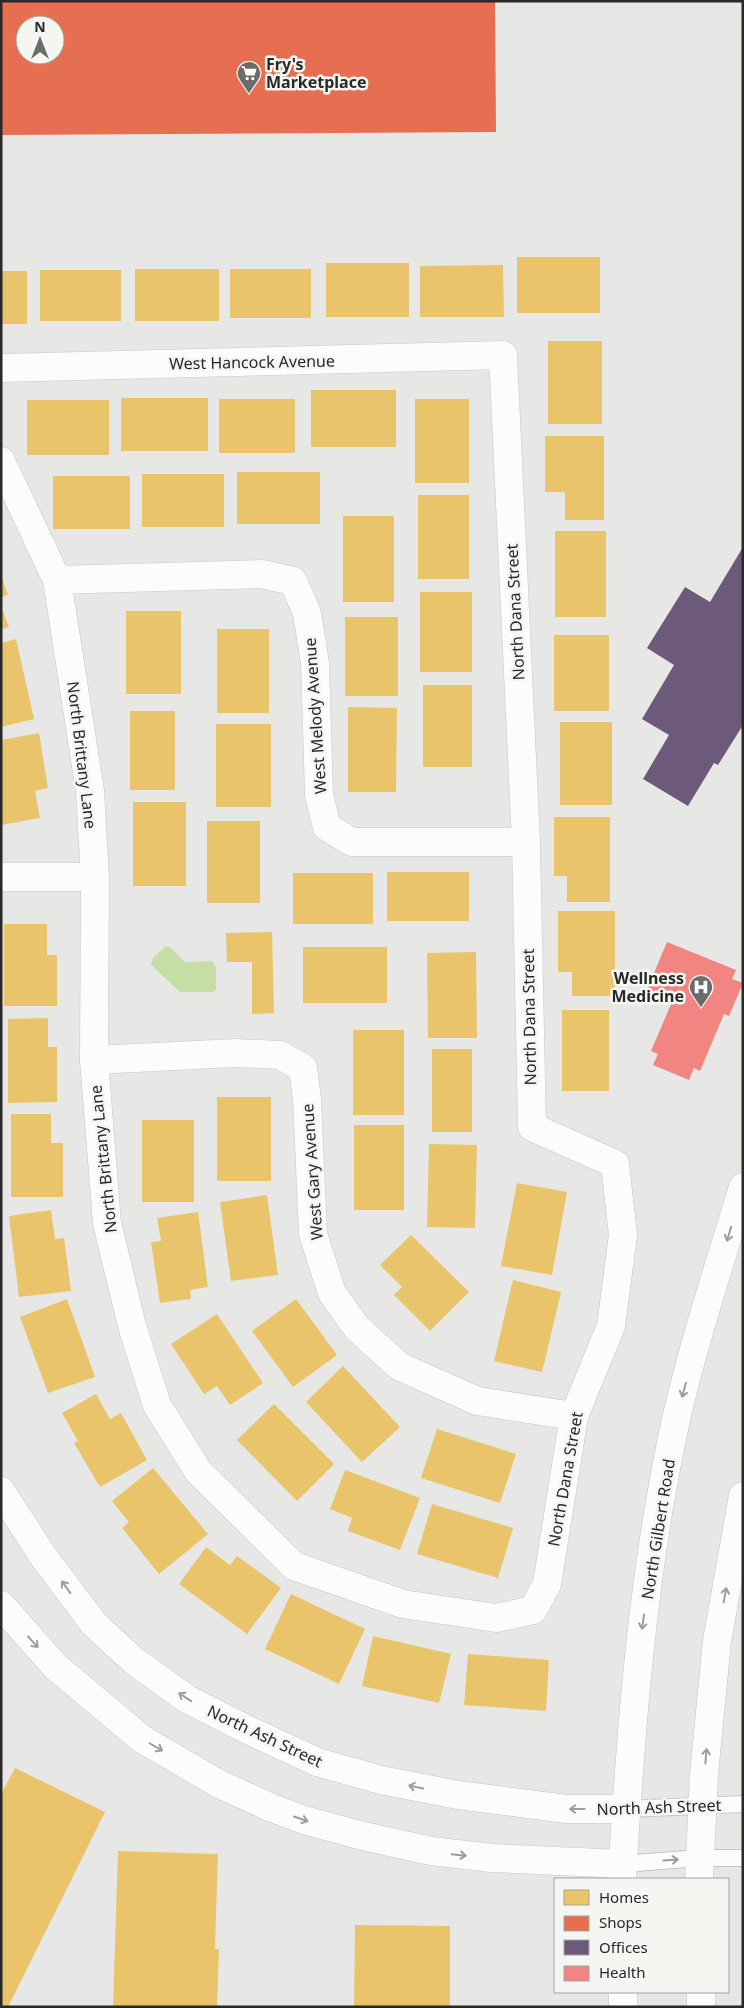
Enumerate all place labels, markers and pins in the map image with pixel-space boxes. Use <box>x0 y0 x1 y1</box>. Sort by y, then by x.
place label: Fry's Marketplace <box>266 53 367 93</box>
supermarket icon: Fry's Marketplace <box>236 60 262 94</box>
place label: Wellness Medicine <box>611 967 684 1007</box>
hospital icon: Wellness Medicine <box>688 974 714 1008</box>

